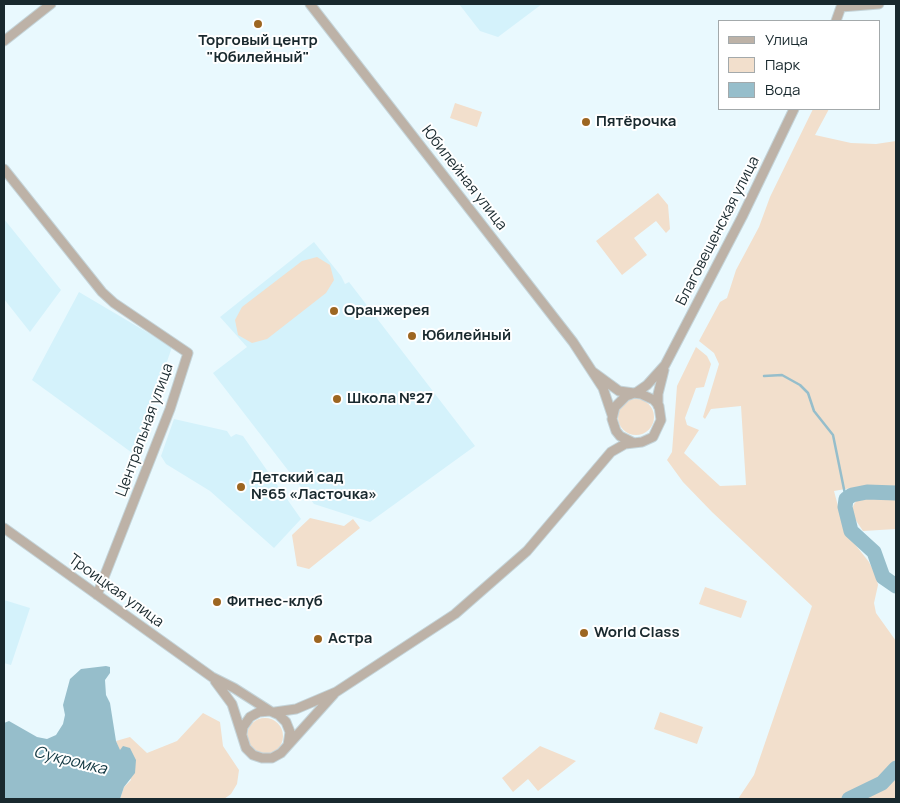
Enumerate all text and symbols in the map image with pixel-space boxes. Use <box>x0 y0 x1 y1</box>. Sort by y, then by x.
marker: Торговый центр "Юбилейный" <box>252 18 264 30</box>
legend <box>718 20 880 110</box>
text: Улица <box>765 29 808 50</box>
place label: Торговый центр "Юбилейный" <box>198 32 318 67</box>
text: Парк <box>765 54 800 75</box>
text: Вода <box>765 79 800 100</box>
place label: Пятёрочка <box>596 113 676 131</box>
marker: Пятёрочка <box>580 116 592 128</box>
street label: Юбилейная улица <box>418 122 510 234</box>
street label: Благовещенская улица <box>672 153 764 309</box>
place label: Оранжерея <box>344 302 430 320</box>
marker: Оранжерея <box>328 305 340 317</box>
place label: Юбилейный <box>422 327 511 345</box>
marker: Юбилейный <box>406 330 418 342</box>
street label: Центральная улица <box>113 361 177 499</box>
place label: Школа №27 <box>347 390 433 408</box>
marker: Школа №27 <box>331 393 343 405</box>
place label: Детский сад №65 «Ласточка» <box>251 469 377 504</box>
marker: Детский сад №65 «Ласточка» <box>235 481 247 493</box>
street label: Троицкая улица <box>65 550 167 632</box>
place label: Фитнес-клуб <box>227 593 323 611</box>
marker: Фитнес-клуб <box>211 596 223 608</box>
place label: World Class <box>594 624 680 642</box>
marker: World Class <box>578 627 590 639</box>
place label: Астра <box>328 630 372 648</box>
marker: Астра <box>312 633 324 645</box>
water label: Сукромка <box>31 743 109 779</box>

